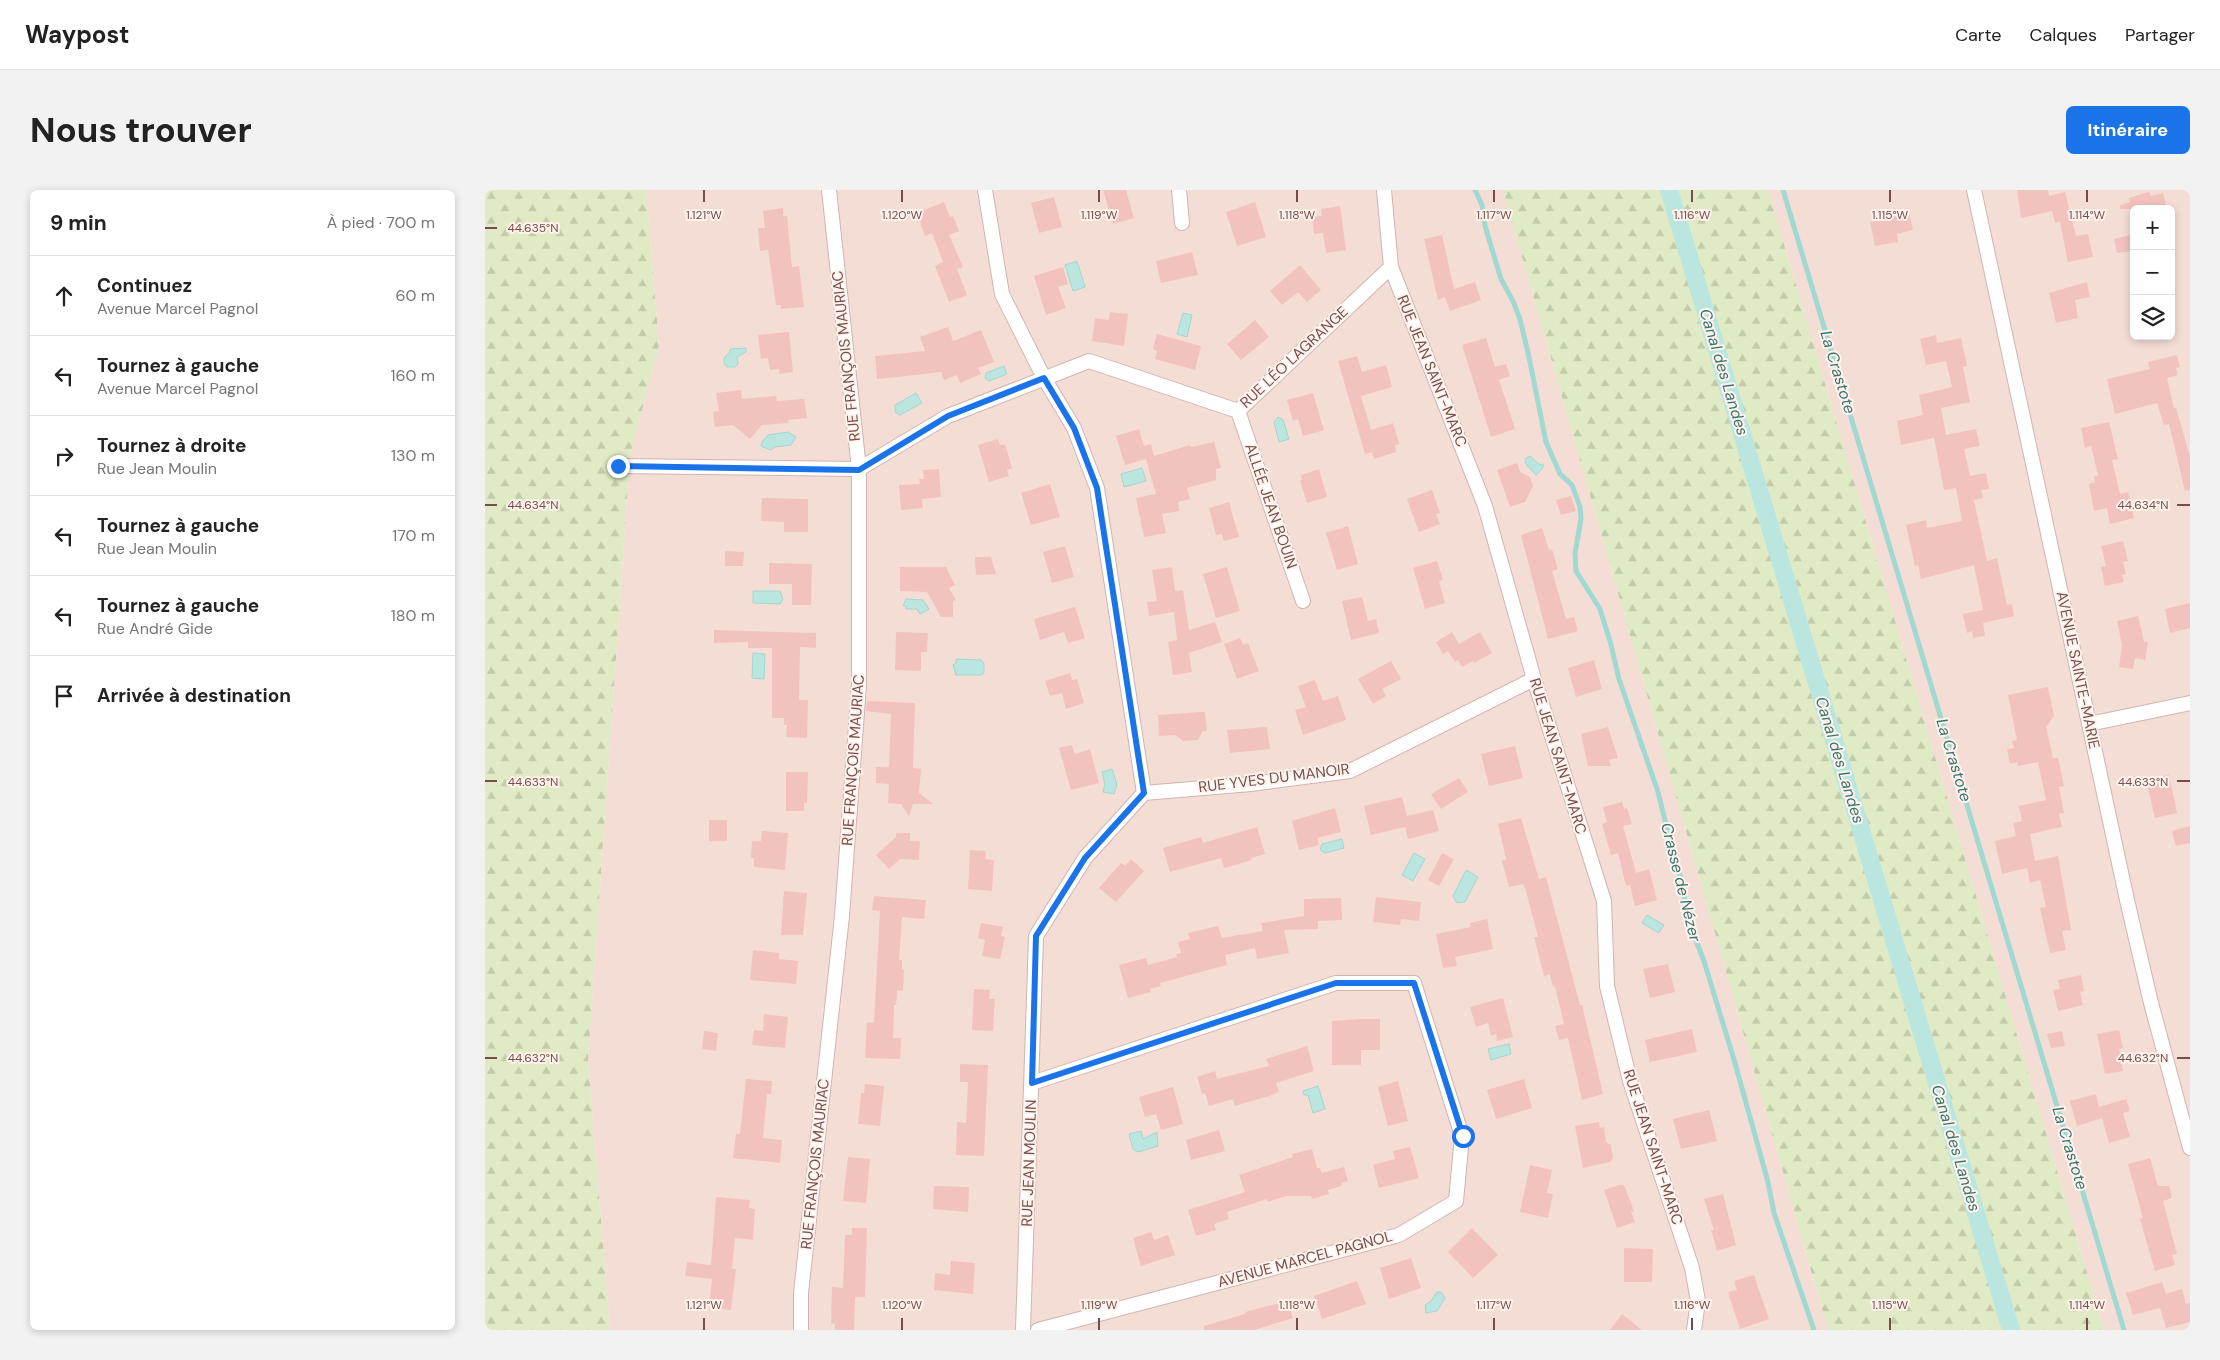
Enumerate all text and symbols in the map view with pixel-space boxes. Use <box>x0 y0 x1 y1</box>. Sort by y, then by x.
text: Waypost <box>25 19 129 50</box>
text: Carte <box>1955 23 2002 47</box>
text: Calques <box>2030 23 2097 47</box>
text: Partager <box>2125 23 2195 47</box>
button: Itinéraire <box>2066 106 2190 154</box>
text: Nous trouver <box>30 107 252 153</box>
map controls <box>2130 205 2175 340</box>
button: + <box>2130 205 2175 250</box>
text: 1.121°W <box>686 207 722 223</box>
text: 1.120°W <box>882 207 923 223</box>
text: 1.119°W <box>1081 207 1118 223</box>
text: 1.118°W <box>1279 207 1316 223</box>
text: 1.117°W <box>1476 207 1512 223</box>
text: 1.116°W <box>1674 207 1711 223</box>
text: 1.115°W <box>1872 207 1909 223</box>
text: 1.114°W <box>2069 207 2106 223</box>
text: 9 min <box>50 209 107 237</box>
text: À pied · 700 m <box>327 212 435 233</box>
text: 44.635°N <box>508 220 558 236</box>
button: − <box>2130 250 2175 295</box>
street label: RUE FRANÇOIS MAURIAC <box>827 269 865 442</box>
text: Continuez <box>97 273 192 298</box>
icon: ahead <box>50 282 78 310</box>
text: 60 m <box>395 285 435 306</box>
street label: RUE JEAN SAINT-MARC <box>1392 292 1472 450</box>
button: layers <box>2130 295 2175 340</box>
text: Avenue Marcel Pagnol <box>97 298 258 319</box>
street label: RUE LÉO LAGRANGE <box>1236 302 1352 412</box>
water label: Canal des Landes <box>1695 306 1753 438</box>
water label: La Crastote <box>1815 328 1861 416</box>
text: Tournez à gauche <box>97 353 259 378</box>
icon: left <box>50 362 78 390</box>
text: 160 m <box>391 365 435 386</box>
text: Avenue Marcel Pagnol <box>97 378 258 399</box>
text: Tournez à droite <box>97 433 247 458</box>
street label: ALLÉE JEAN BOUIN <box>1240 441 1302 571</box>
icon: right <box>50 442 78 470</box>
text: 130 m <box>391 445 435 466</box>
route end <box>607 455 630 478</box>
text: Rue Jean Moulin <box>97 458 217 479</box>
text: 44.634°N <box>508 497 558 513</box>
text: 44.634°N <box>2118 497 2168 513</box>
text: Tournez à gauche <box>97 513 259 538</box>
icon: left <box>50 522 78 550</box>
text: 170 m <box>392 525 435 546</box>
text: Rue Jean Moulin <box>97 538 217 559</box>
street label: AVENUE SAINTE-MARIE <box>2052 589 2104 751</box>
text: Tournez à gauche <box>97 593 259 618</box>
icon: left <box>50 602 78 630</box>
text: 180 m <box>391 605 435 626</box>
text: Rue André Gide <box>97 618 213 639</box>
street label: RUE FRANÇOIS MAURIAC <box>837 674 869 846</box>
street label: RUE JEAN SAINT-MARC <box>1525 676 1591 837</box>
icon: arrive <box>50 682 78 710</box>
text: Arrivée à destination <box>97 683 291 708</box>
water label: Canal des Landes <box>1811 694 1869 826</box>
water label: La Crastote <box>1931 716 1977 804</box>
street label: RUE YVES DU MANOIR <box>1197 759 1351 797</box>
text: 44.633°N <box>508 774 558 790</box>
text: 44.633°N <box>2118 774 2168 790</box>
water label: Crasse de Nézer <box>1656 820 1706 945</box>
text: 44.632°N <box>508 1050 558 1066</box>
text: 44.632°N <box>2118 1050 2168 1066</box>
street label: RUE JEAN SAINT-MARC <box>1618 1067 1688 1227</box>
street label: RUE FRANÇOIS MAURIAC <box>796 1077 834 1250</box>
water label: Canal des Landes <box>1927 1082 1985 1214</box>
street label: RUE JEAN MOULIN <box>1017 1099 1041 1227</box>
water label: La Crastote <box>2047 1104 2093 1192</box>
route start <box>1452 1125 1475 1148</box>
street label: AVENUE MARCEL PAGNOL <box>1215 1226 1395 1292</box>
text: 1.121°W <box>686 1297 722 1313</box>
text: 1.120°W <box>882 1297 923 1313</box>
text: 1.119°W <box>1081 1297 1118 1313</box>
text: 1.118°W <box>1279 1297 1316 1313</box>
text: 1.117°W <box>1476 1297 1512 1313</box>
text: 1.116°W <box>1674 1297 1711 1313</box>
text: 1.115°W <box>1872 1297 1909 1313</box>
text: 1.114°W <box>2069 1297 2106 1313</box>

